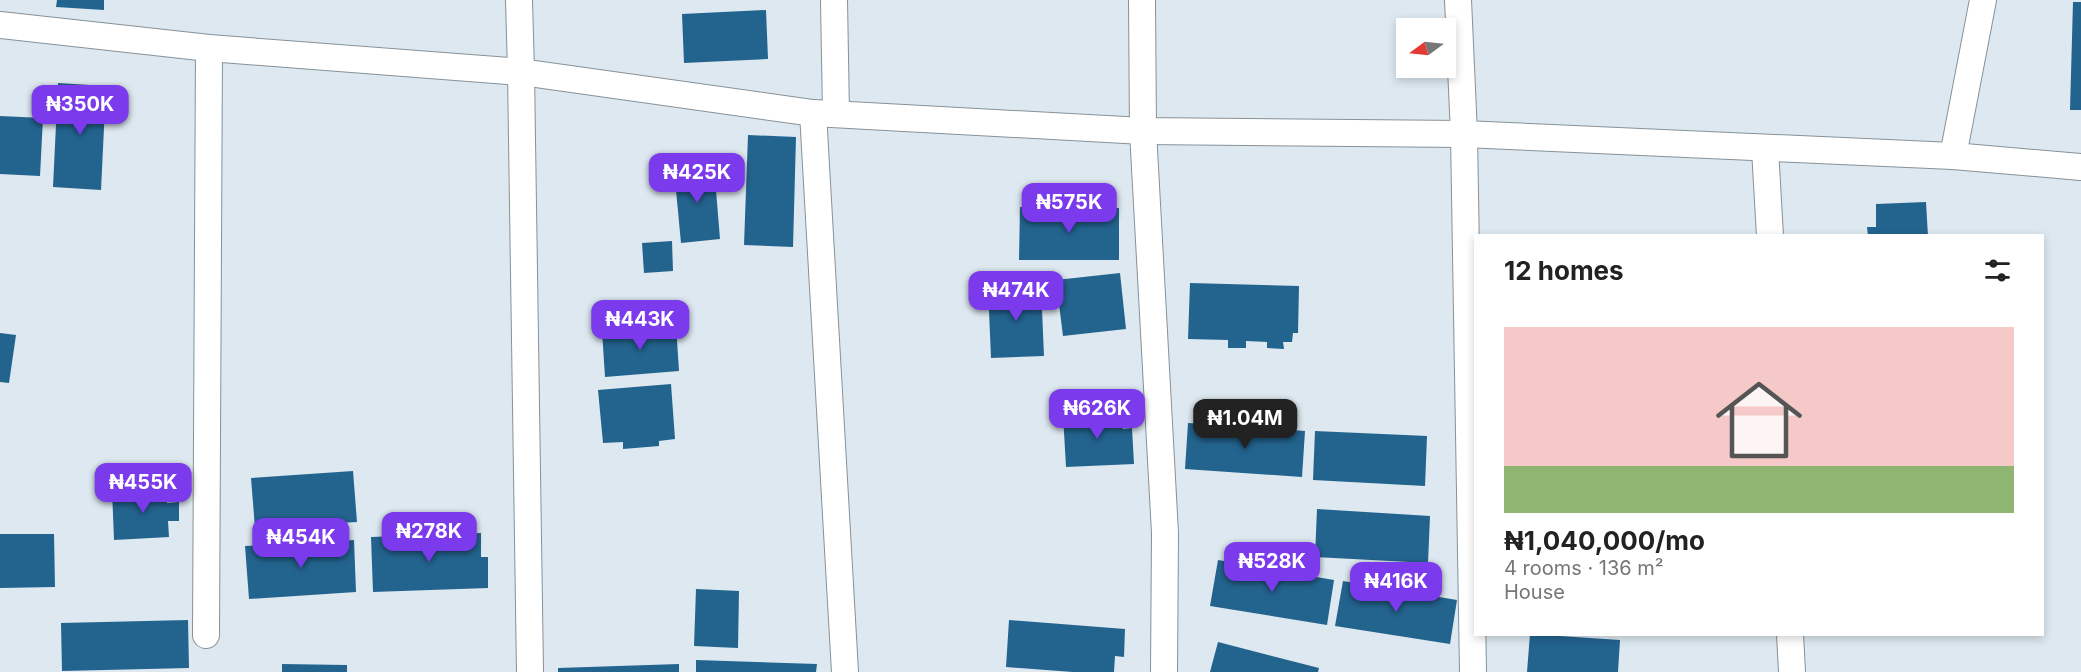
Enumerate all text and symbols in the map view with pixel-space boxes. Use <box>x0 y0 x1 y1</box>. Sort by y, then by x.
north arrow <box>1396 18 1456 78</box>
map controls <box>1396 18 1456 78</box>
pin: ₦350K <box>38 85 122 136</box>
text: ₦350K <box>46 92 114 116</box>
pin: ₦425K <box>655 153 739 204</box>
text: ₦425K <box>663 160 731 184</box>
pin: ₦575K <box>1027 183 1111 234</box>
text: ₦575K <box>1036 190 1102 214</box>
icon: filters <box>1981 254 2014 287</box>
text: 12 homes <box>1504 255 1624 286</box>
pin: ₦474K <box>974 271 1058 322</box>
text: ₦474K <box>982 278 1050 302</box>
pin: ₦443K <box>598 300 682 351</box>
text: ₦443K <box>605 307 675 331</box>
icon: home <box>1705 366 1813 474</box>
pin: ₦626K <box>1055 389 1139 440</box>
text: ₦626K <box>1063 396 1131 420</box>
pin: ₦1.04M <box>1196 399 1294 450</box>
text: ₦1.04M <box>1207 406 1283 430</box>
pin: ₦455K <box>101 463 185 514</box>
text: ₦455K <box>109 470 177 494</box>
pin: ₦278K <box>387 512 471 563</box>
pin: ₦454K <box>259 518 343 569</box>
text: ₦278K <box>396 519 462 543</box>
text: ₦454K <box>266 525 336 549</box>
text: ₦1,040,000/mo <box>1504 525 1705 556</box>
pin: ₦528K <box>1230 542 1314 593</box>
text: ₦528K <box>1238 549 1306 573</box>
text: 4 rooms · 136 m² <box>1504 556 1664 580</box>
pin: ₦416K <box>1354 562 1438 613</box>
text: ₦416K <box>1364 569 1428 593</box>
text: House <box>1504 580 1565 604</box>

